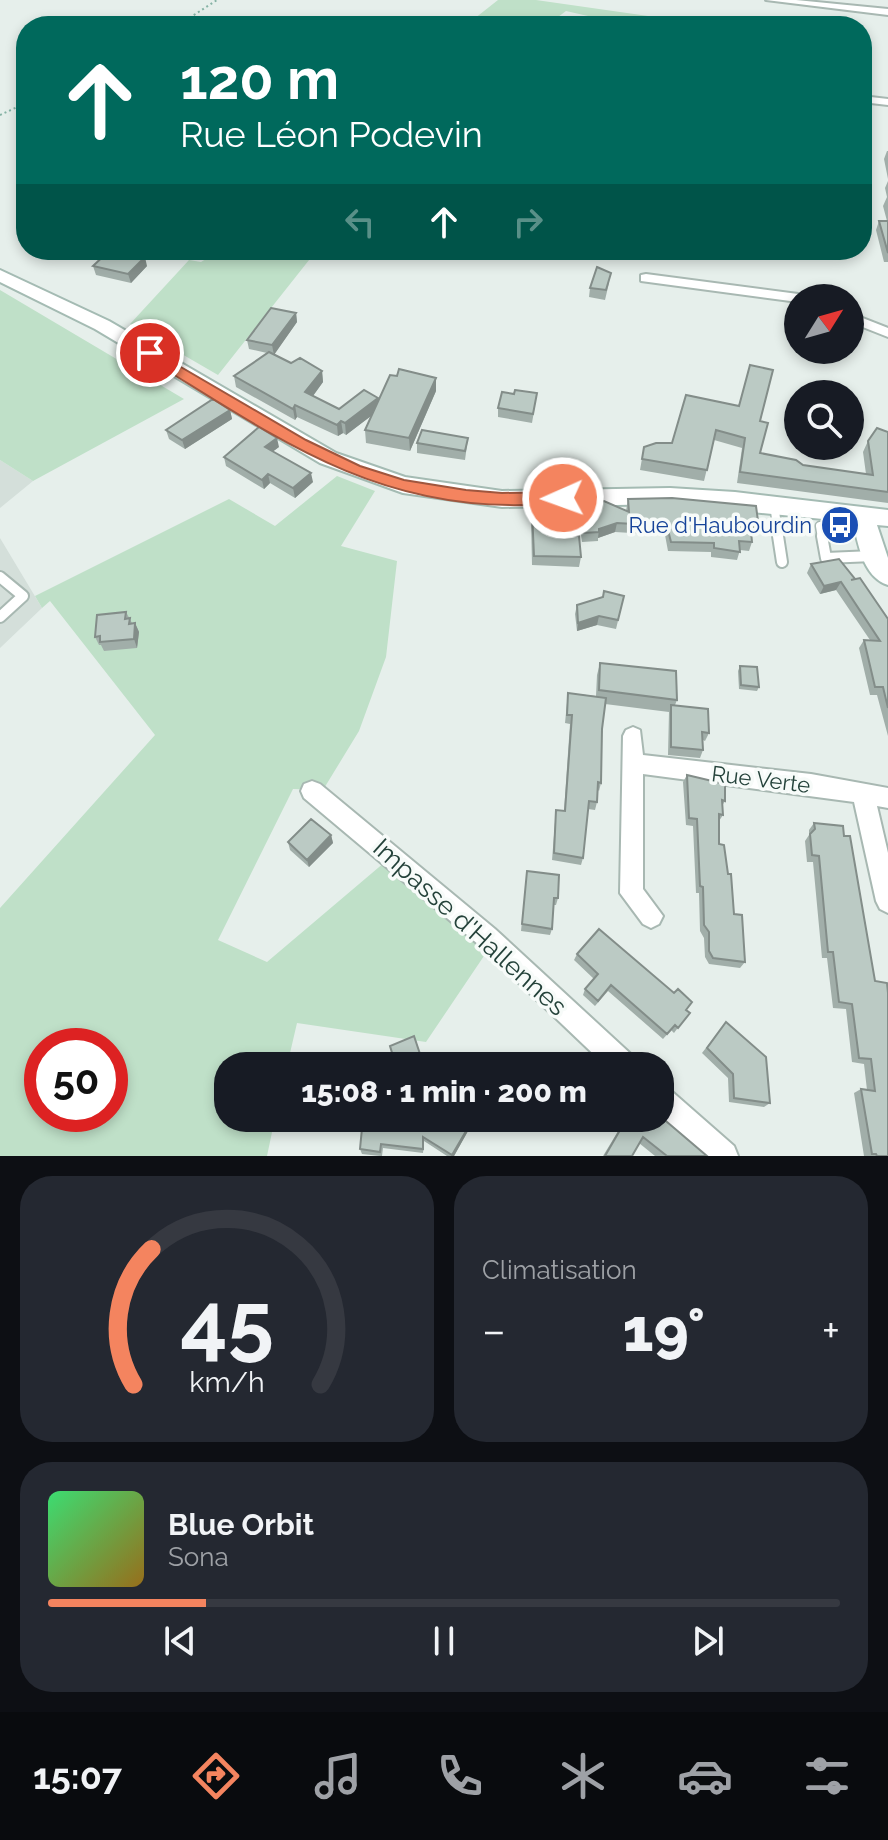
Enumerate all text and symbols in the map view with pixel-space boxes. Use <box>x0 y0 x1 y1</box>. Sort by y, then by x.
text: 120 m <box>180 46 339 112</box>
icon: ahead <box>48 48 152 152</box>
text: Rue Léon Podevin <box>180 113 483 155</box>
icon: left <box>338 200 382 244</box>
icon: ahead <box>422 200 466 244</box>
icon: right <box>506 200 550 244</box>
north arrow <box>784 284 864 364</box>
map controls <box>784 284 864 460</box>
pin <box>116 319 184 387</box>
icon: arrive <box>128 331 172 375</box>
button: search <box>784 380 864 460</box>
position arrow <box>521 456 605 540</box>
bus stop icon: Rue d'Haubourdin <box>819 504 861 546</box>
place label: Rue d'Haubourdin <box>629 512 812 538</box>
street label: Rue Verte <box>710 760 812 798</box>
street label: Impasse d'Hallennes <box>367 832 573 1022</box>
speed limit sign: 50 <box>24 1028 128 1132</box>
text: 15:08 · 1 min · 200 m <box>301 1074 587 1109</box>
text: Climatisation <box>482 1255 637 1285</box>
text: 45 <box>180 1273 274 1370</box>
text: 19° <box>623 1295 705 1365</box>
text: − <box>482 1305 506 1356</box>
text: + <box>822 1305 840 1356</box>
text: km/h <box>189 1365 265 1399</box>
text: Blue Orbit <box>168 1507 314 1542</box>
text: Sona <box>168 1542 229 1572</box>
icon: previous <box>158 1619 202 1663</box>
icon: pause <box>422 1619 466 1663</box>
icon: next <box>686 1619 730 1663</box>
icon: directions <box>188 1748 244 1804</box>
icon: music <box>310 1748 366 1804</box>
icon: phone <box>432 1748 488 1804</box>
icon: climate <box>555 1748 611 1804</box>
icon: car <box>677 1748 733 1804</box>
icon: filters <box>799 1748 855 1804</box>
text: 15:07 <box>33 1755 122 1797</box>

